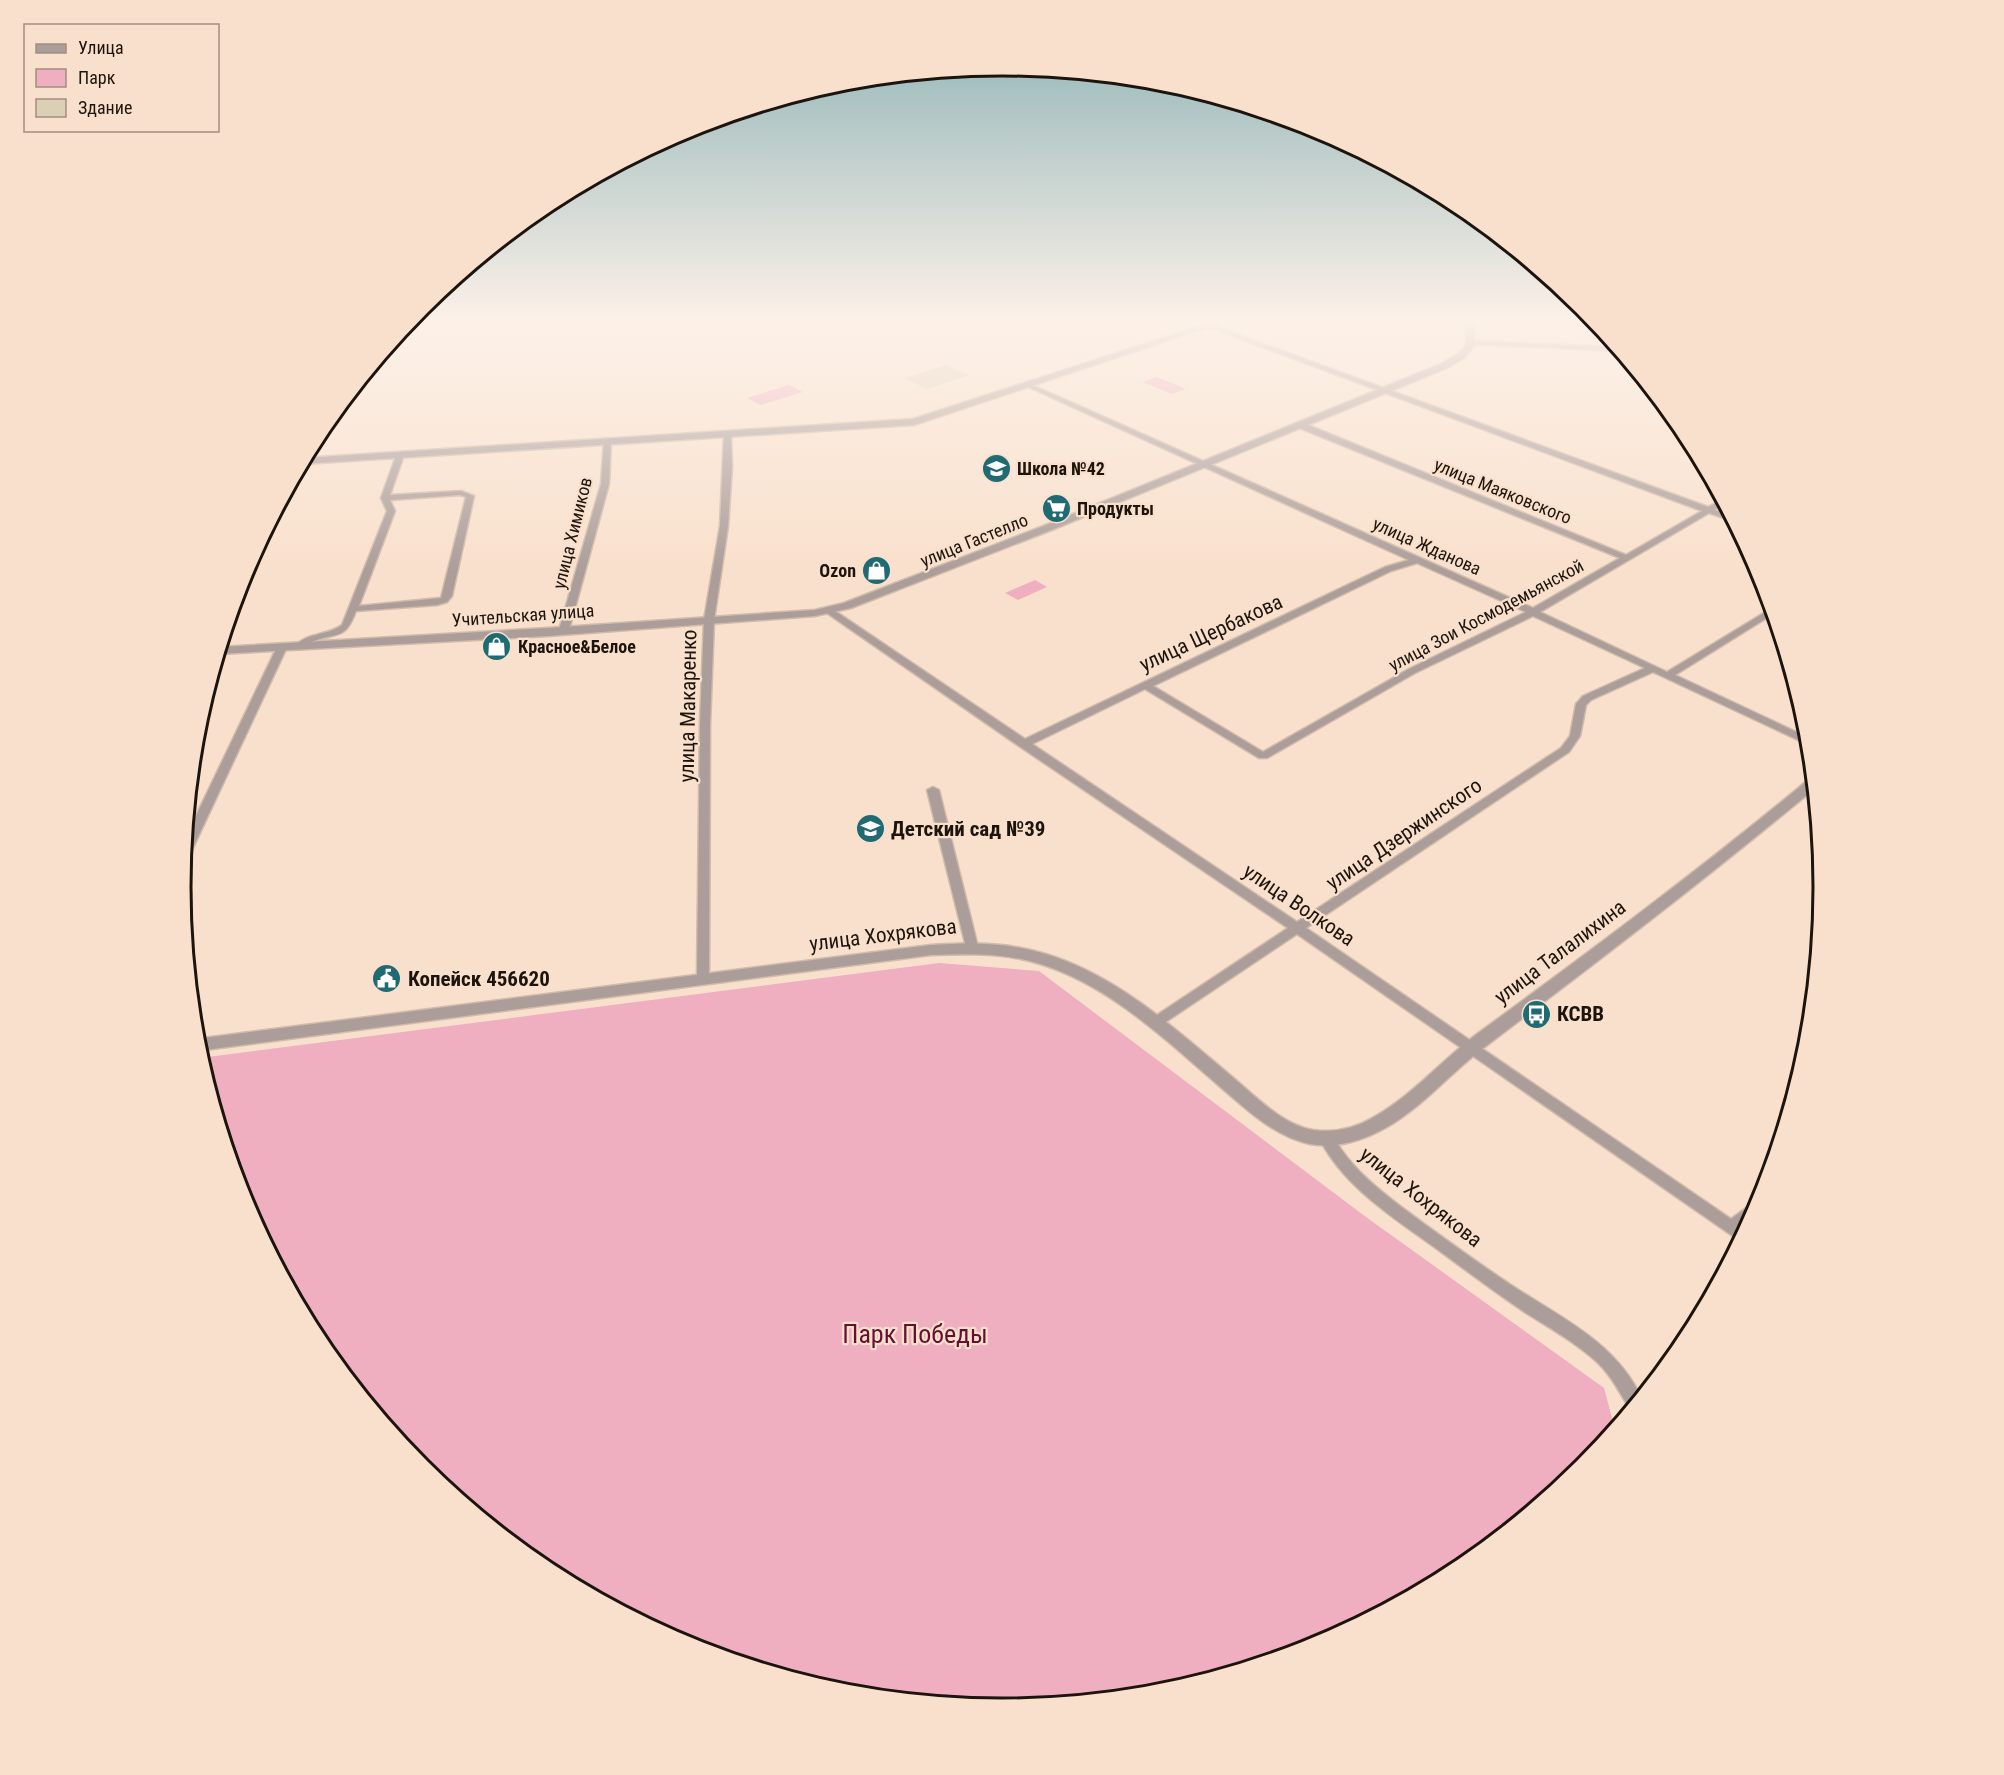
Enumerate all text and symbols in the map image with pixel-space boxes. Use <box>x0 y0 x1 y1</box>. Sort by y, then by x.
legend <box>24 24 219 132</box>
text: Улица <box>78 37 124 58</box>
text: Парк <box>78 67 116 88</box>
text: Здание <box>78 97 132 118</box>
school or university icon: Школа №42 <box>980 452 1012 484</box>
street label: улица Маяковского <box>1431 454 1575 528</box>
place label: Школа №42 <box>1017 458 1105 479</box>
street label: улица Химиков <box>548 475 596 591</box>
supermarket icon: Продукты <box>1040 492 1072 524</box>
place label: Продукты <box>1077 498 1154 519</box>
street label: улица Гастелло <box>917 509 1031 571</box>
street label: улица Жданова <box>1370 513 1484 579</box>
shop icon: Ozon <box>861 554 893 586</box>
street label: улица Зои Космодемьянской <box>1385 555 1587 675</box>
place label: Ozon <box>819 560 856 581</box>
street label: улица Щербакова <box>1136 589 1286 677</box>
street label: Учительская улица <box>451 600 595 630</box>
street label: улица Макаренко <box>675 629 701 783</box>
shop icon: Красное&Белое <box>481 630 513 662</box>
place label: Красное&Белое <box>518 636 636 657</box>
street label: улица Дзержинского <box>1322 773 1486 895</box>
school or university icon: Детский сад №39 <box>854 813 886 845</box>
place label: Детский сад №39 <box>891 817 1045 841</box>
street label: улица Волкова <box>1239 859 1359 951</box>
street label: улица Талалихина <box>1490 895 1630 1009</box>
street label: улица Хохрякова <box>808 914 958 956</box>
public building icon: Копейск 456620 <box>371 963 403 995</box>
place label: Копейск 456620 <box>408 967 550 991</box>
bus stop icon: КСВВ <box>1520 998 1552 1030</box>
place label: КСВВ <box>1557 1002 1604 1026</box>
street label: улица Хохрякова <box>1355 1142 1487 1252</box>
park label: Парк Победы <box>842 1319 988 1349</box>

